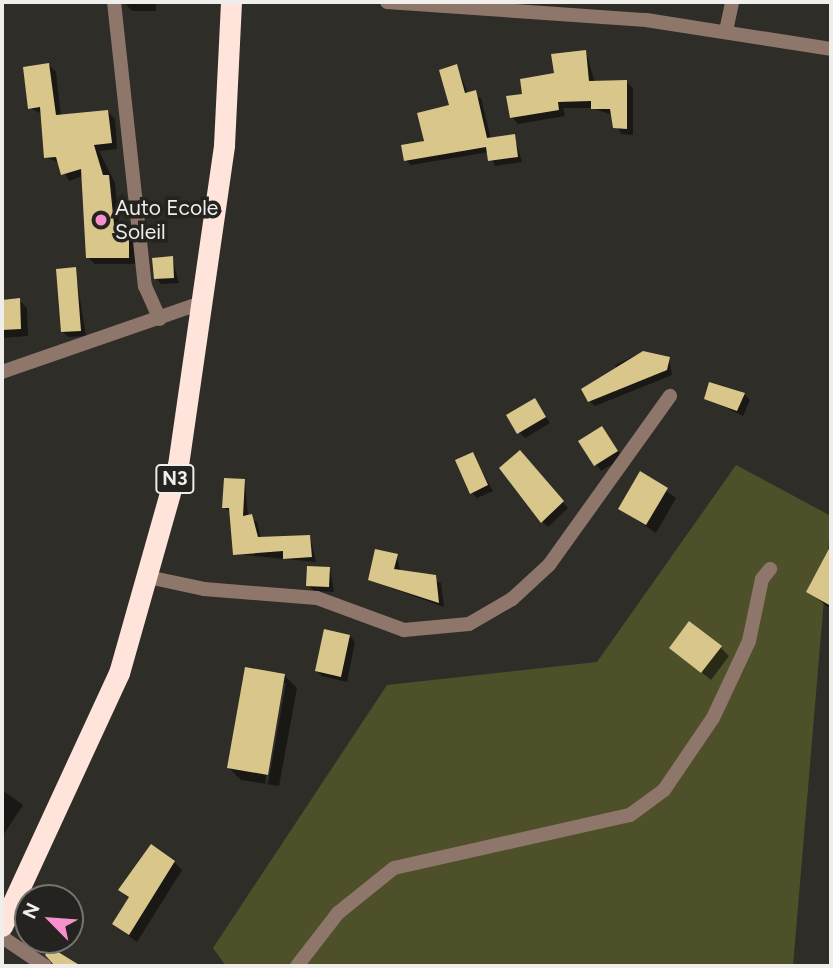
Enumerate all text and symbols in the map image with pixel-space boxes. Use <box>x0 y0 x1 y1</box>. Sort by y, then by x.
place label: Auto Ecole Soleil <box>115 195 218 245</box>
marker: Auto Ecole Soleil <box>93 212 109 228</box>
road number: N3 <box>154 464 196 494</box>
north arrow <box>14 884 84 954</box>
text: N <box>18 899 45 922</box>

